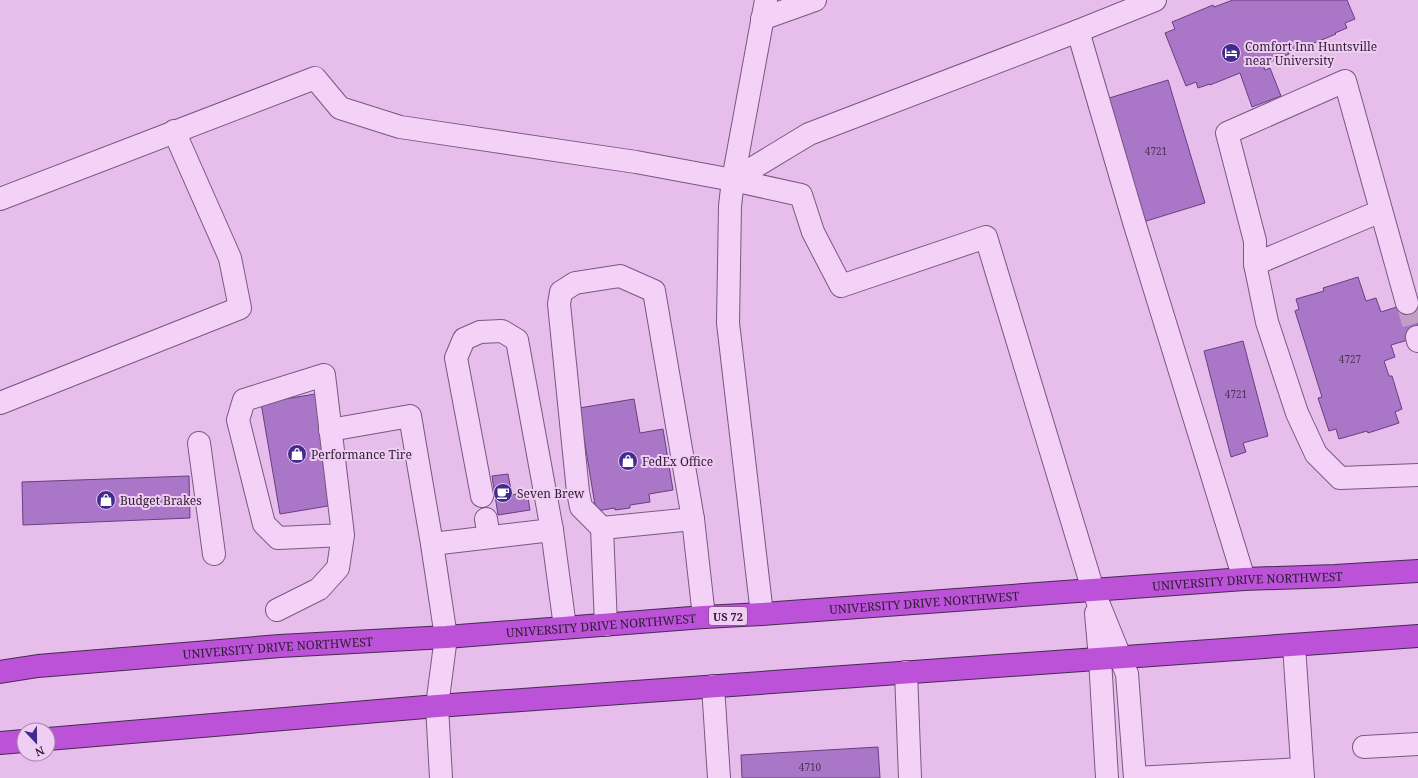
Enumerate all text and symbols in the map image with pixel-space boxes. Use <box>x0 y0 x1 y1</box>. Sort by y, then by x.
place label: Comfort Inn Huntsville near University <box>1245 38 1377 69</box>
hotel icon: Comfort Inn Huntsville near University <box>1220 42 1242 64</box>
house number: 4721 <box>1145 144 1167 158</box>
house number: 4727 <box>1339 352 1362 366</box>
house number: 4721 <box>1225 387 1247 401</box>
shop icon: Performance Tire <box>286 443 308 465</box>
place label: Performance Tire <box>311 446 412 463</box>
shop icon: FedEx Office <box>617 450 639 472</box>
place label: FedEx Office <box>642 453 713 470</box>
cafe icon: Seven Brew <box>492 482 514 504</box>
place label: Seven Brew <box>517 485 585 502</box>
shop icon: Budget Brakes <box>95 489 117 511</box>
place label: Budget Brakes <box>120 492 202 509</box>
street label: UNIVERSITY DRIVE NORTHWEST <box>1152 567 1344 594</box>
street label: UNIVERSITY DRIVE NORTHWEST <box>829 587 1020 618</box>
road number: US 72 <box>709 607 747 625</box>
street label: UNIVERSITY DRIVE NORTHWEST <box>505 609 697 641</box>
street label: UNIVERSITY DRIVE NORTHWEST <box>182 632 374 663</box>
north arrow <box>16 722 56 762</box>
text: N <box>33 743 47 760</box>
house number: 4710 <box>799 760 822 774</box>

